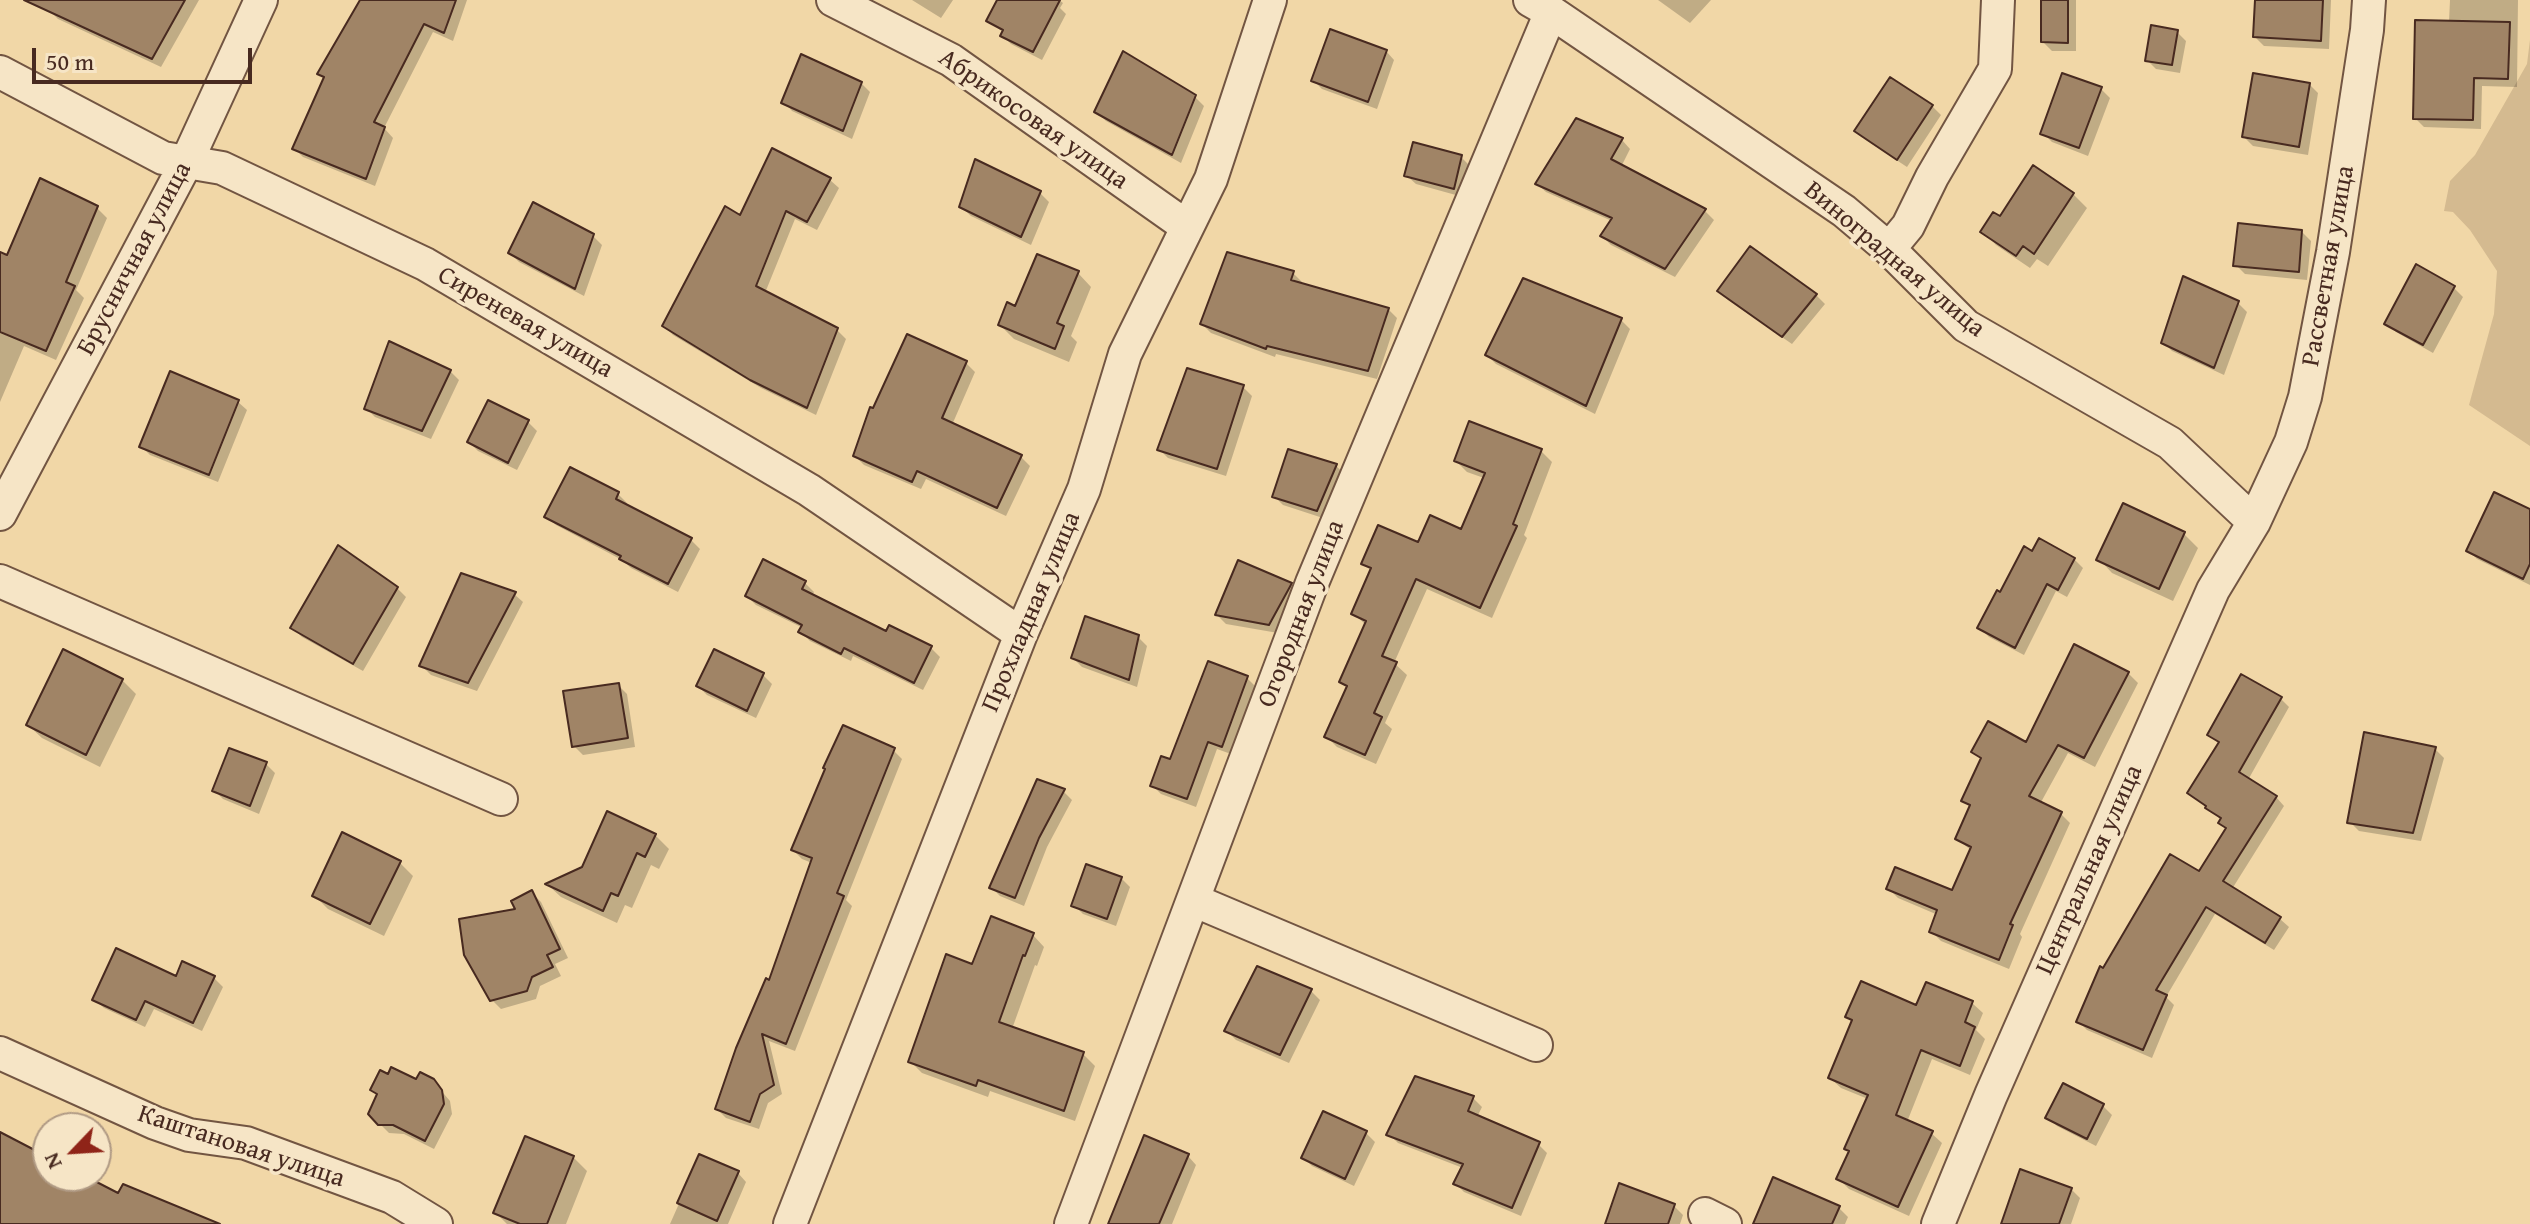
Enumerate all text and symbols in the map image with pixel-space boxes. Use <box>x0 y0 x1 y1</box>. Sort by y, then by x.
scale bar <box>36 32 256 82</box>
street label: Абрикосовая улица <box>932 43 1134 197</box>
text: 50 m <box>46 44 94 79</box>
street label: Брусничная улица <box>71 157 199 361</box>
street label: Рассветная улица <box>2296 163 2362 369</box>
street label: Виноградная улица <box>1797 175 1991 345</box>
street label: Сиреневая улица <box>432 260 618 386</box>
street label: Прохладная улица <box>976 507 1088 717</box>
street label: Огородная улица <box>1252 516 1352 712</box>
street label: Центральная улица <box>2030 760 2150 980</box>
street label: Каштановая улица <box>134 1099 348 1195</box>
north arrow <box>32 1112 112 1192</box>
text: N <box>34 1148 70 1175</box>

